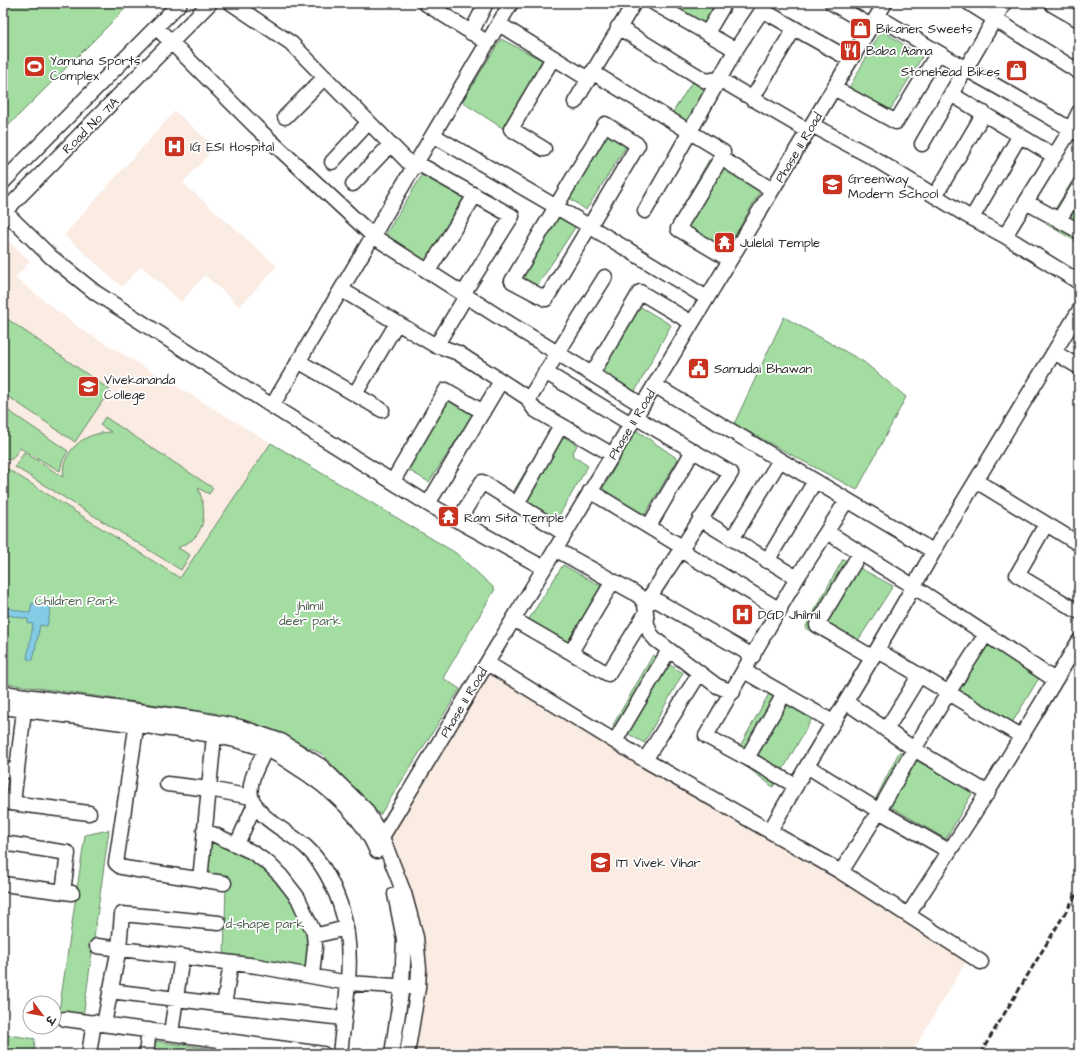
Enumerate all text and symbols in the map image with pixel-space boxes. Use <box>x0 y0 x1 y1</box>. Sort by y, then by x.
shop icon: Bikaner Sweets <box>847 15 873 41</box>
place label: Bikaner Sweets <box>876 20 973 38</box>
restaurant icon: Baba Aama <box>838 37 864 63</box>
place label: Baba Aama <box>866 42 933 60</box>
place label: Yamuna Sports Complex <box>50 52 141 85</box>
sports icon: Yamuna Sports Complex <box>22 54 48 80</box>
shop icon: Stonehead Bikes <box>1003 58 1029 84</box>
place label: Stonehead Bikes <box>901 63 1000 81</box>
street label: Road No 71A <box>58 93 124 158</box>
street label: Phase II Road <box>771 109 827 186</box>
hospital icon: IG ESI Hospital <box>161 133 187 159</box>
place label: IG ESI Hospital <box>190 138 274 156</box>
place label: Greenway Modern School <box>848 170 938 203</box>
school or university icon: Greenway Modern School <box>820 172 846 198</box>
temple icon: Julelal Temple <box>711 229 737 255</box>
place label: Julelal Temple <box>740 234 820 252</box>
public building icon: Samudai Bhawan <box>685 355 711 381</box>
place label: Samudai Bhawan <box>714 360 813 378</box>
place label: Vivekananda College <box>104 371 176 405</box>
school or university icon: Vivekananda College <box>76 373 102 399</box>
street label: Phase II Road <box>604 386 660 463</box>
temple icon: Ram Sita Temple <box>435 504 461 530</box>
place label: Ram Sita Temple <box>464 509 564 527</box>
park label: Children Park <box>35 592 117 610</box>
park label: jhilmil deer park <box>279 597 341 630</box>
hospital icon: DGD Jhilmil <box>730 601 756 627</box>
place label: DGD Jhilmil <box>758 606 821 624</box>
street label: Phase II Road <box>436 664 492 741</box>
school or university icon: ITI Vivek Vihar <box>587 849 613 875</box>
place label: ITI Vivek Vihar <box>616 854 701 872</box>
park label: d-shape park <box>226 915 304 933</box>
north arrow <box>22 995 62 1035</box>
text: उ <box>41 1012 59 1029</box>

